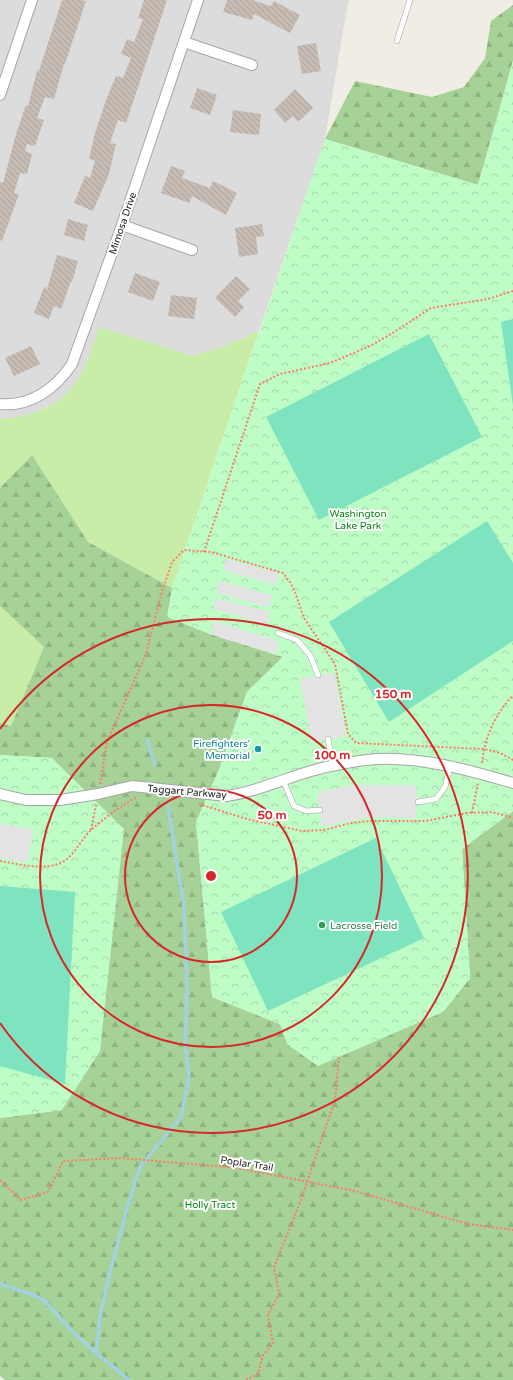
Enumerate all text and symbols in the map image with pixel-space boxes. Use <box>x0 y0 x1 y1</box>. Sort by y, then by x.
street label: Mimosa Drive <box>107 190 139 256</box>
park label: Washington Lake Park <box>329 508 387 532</box>
text: 150 m <box>375 687 411 701</box>
place label: Firefighters' Memorial <box>193 738 250 762</box>
marker: Firefighters' Memorial <box>253 744 263 754</box>
text: 100 m <box>314 748 350 762</box>
street label: Taggart Parkway <box>147 783 228 801</box>
text: 50 m <box>257 808 287 822</box>
centre of rings <box>204 869 218 883</box>
marker: Lacrosse Field <box>317 920 327 930</box>
place label: Lacrosse Field <box>330 920 397 932</box>
street label: Poplar Trail <box>220 1154 274 1174</box>
park label: Holly Tract <box>185 1199 235 1211</box>

